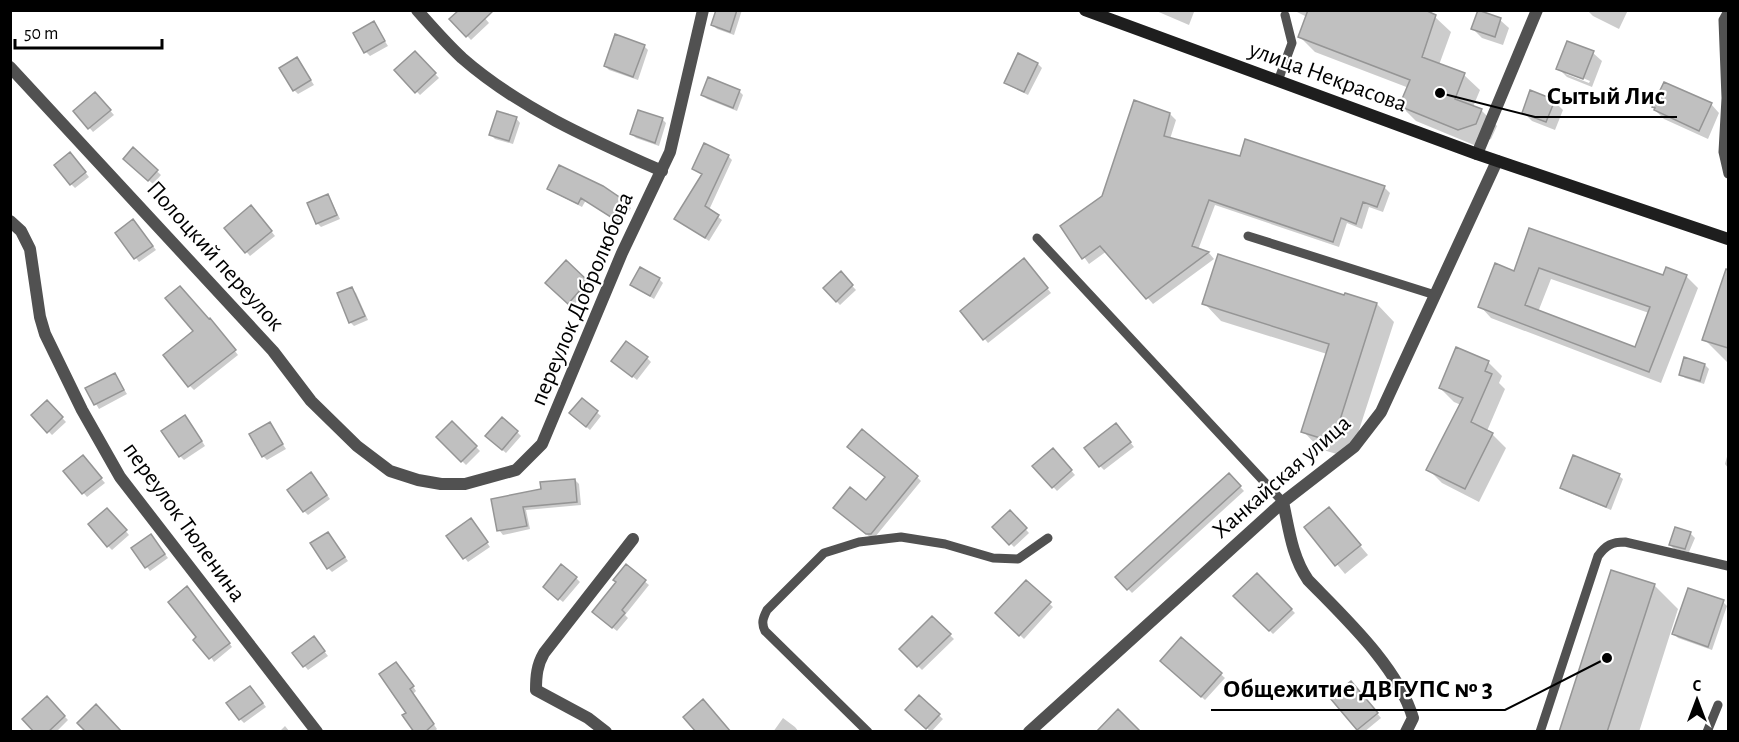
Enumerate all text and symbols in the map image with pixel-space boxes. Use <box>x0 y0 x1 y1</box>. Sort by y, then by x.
scale bar <box>15 12 162 50</box>
text: 50 m <box>24 25 58 43</box>
street label: улица Некрасова <box>1245 37 1410 117</box>
callout: Сытый Лис <box>1535 73 1677 117</box>
text: Сытый Лис <box>1547 83 1665 109</box>
street label: Полоцкий переулок <box>142 176 288 336</box>
street label: переулок Добролюбова <box>526 189 638 409</box>
street label: Ханкайская улица <box>1208 411 1356 543</box>
street label: переулок Тюленина <box>118 438 250 606</box>
callout: Общежитие ДВГУПС № 3 <box>1211 666 1505 710</box>
north arrow <box>1667 670 1727 730</box>
text: Общежитие ДВГУПС № 3 <box>1223 676 1493 702</box>
text: С <box>1693 678 1702 694</box>

